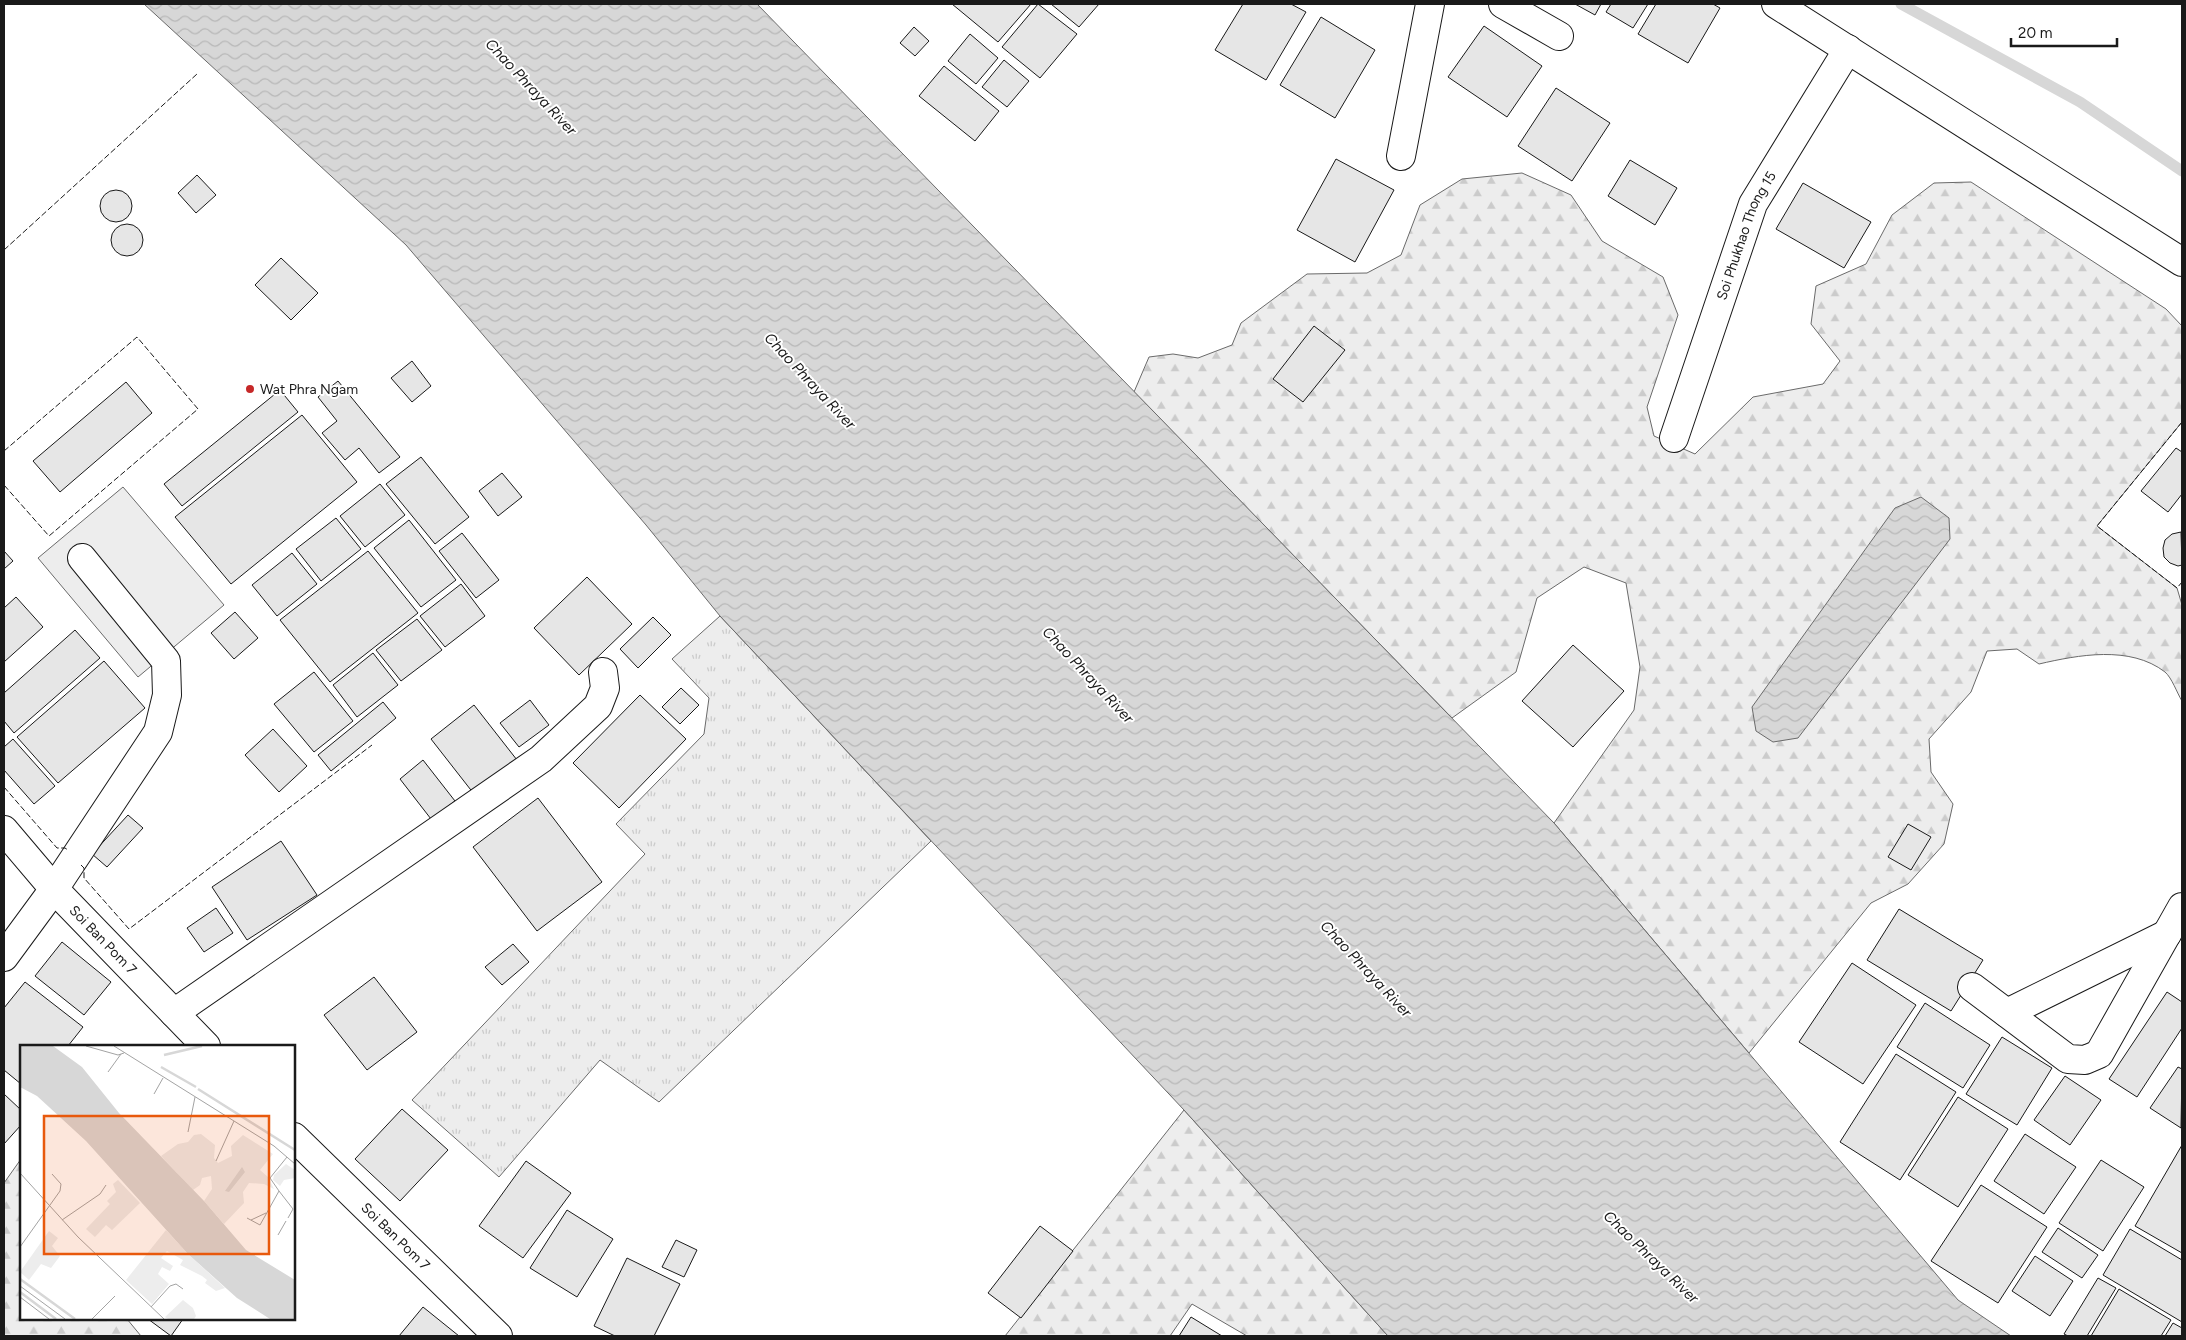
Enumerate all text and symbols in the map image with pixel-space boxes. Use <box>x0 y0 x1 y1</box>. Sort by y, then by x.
scale bar <box>2011 15 2117 47</box>
text: 20 m <box>2018 24 2052 42</box>
water label: Chao Phraya River <box>482 35 581 140</box>
street label: Soi Phukhao Thong 15 <box>1713 168 1779 302</box>
water label: Chao Phraya River <box>761 329 860 434</box>
place label: Wat Phra Ngam <box>260 381 358 398</box>
marker: Wat Phra Ngam <box>244 383 256 395</box>
water label: Chao Phraya River <box>1039 623 1138 728</box>
street label: Soi Ban Pom 7 <box>66 902 141 978</box>
water label: Chao Phraya River <box>1317 917 1416 1022</box>
inset map <box>20 1045 295 1320</box>
street label: Soi Ban Pom 7 <box>358 1199 434 1274</box>
water label: Chao Phraya River <box>1600 1207 1703 1308</box>

